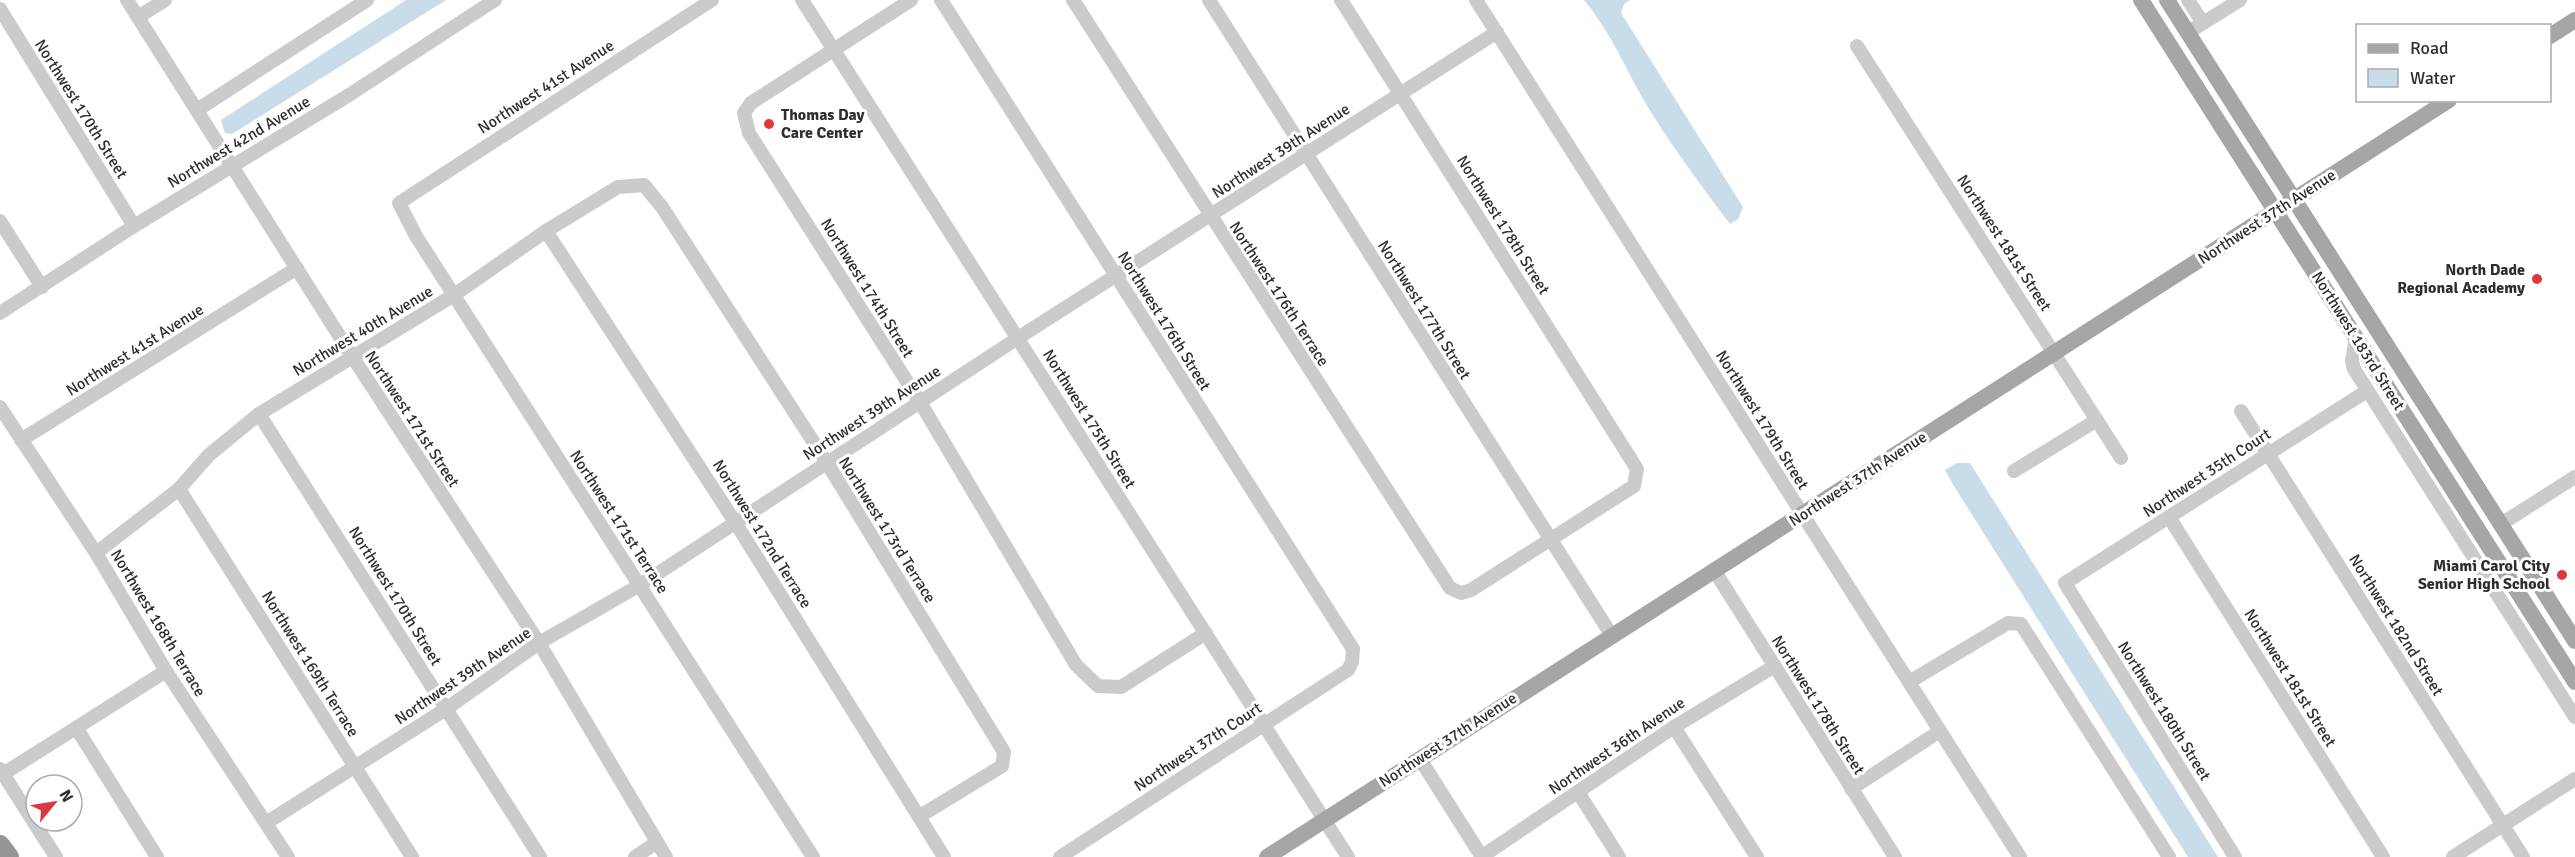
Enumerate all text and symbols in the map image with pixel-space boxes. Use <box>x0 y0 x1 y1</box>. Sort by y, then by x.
legend <box>2356 24 2551 102</box>
street label: Northwest 41st Avenue <box>474 35 618 139</box>
street label: Northwest 170th Street <box>30 36 132 183</box>
text: Road <box>2410 37 2449 59</box>
text: Water <box>2410 67 2456 89</box>
street label: Northwest 42nd Avenue <box>164 91 314 193</box>
street label: Northwest 39th Avenue <box>1208 99 1354 203</box>
place label: Thomas Day Care Center <box>781 105 864 143</box>
marker: Thomas Day Care Center <box>762 117 776 131</box>
street label: Northwest 178th Street <box>1452 152 1554 299</box>
street label: Northwest 37th Avenue <box>2194 165 2340 269</box>
street label: Northwest 181st Street <box>1952 171 2056 315</box>
street label: Northwest 174th Street <box>816 215 918 362</box>
street label: Northwest 176th Terrace <box>1225 218 1333 370</box>
street label: Northwest 177th Street <box>1373 237 1475 384</box>
street label: Northwest 176th Street <box>1113 248 1215 395</box>
place label: North Dade Regional Academy <box>2397 260 2525 298</box>
street label: Northwest 183rd Street <box>2307 268 2409 415</box>
marker: North Dade Regional Academy <box>2530 272 2544 286</box>
street label: Northwest 40th Avenue <box>289 281 437 381</box>
street label: Northwest 41st Avenue <box>63 300 207 400</box>
street label: Northwest 175th Street <box>1038 346 1140 493</box>
street label: Northwest 171st Street <box>360 347 464 491</box>
street label: Northwest 179th Street <box>1711 347 1813 494</box>
street label: Northwest 39th Avenue <box>799 361 945 465</box>
street label: Northwest 35th Court <box>2139 424 2275 522</box>
street label: Northwest 37th Avenue <box>1785 427 1931 531</box>
street label: Northwest 171st Terrace <box>565 447 673 597</box>
street label: Northwest 173rd Terrace <box>834 453 940 607</box>
street label: Northwest 172nd Terrace <box>708 456 816 612</box>
street label: Northwest 170th Street <box>344 523 446 670</box>
street label: Northwest 168th Terrace <box>106 546 210 700</box>
street label: Northwest 182nd Street <box>2344 550 2448 700</box>
place label: Miami Carol City Senior High School <box>2418 556 2550 594</box>
marker: Miami Carol City Senior High School <box>2555 568 2569 582</box>
street label: Northwest 169th Terrace <box>257 587 363 741</box>
street label: Northwest 181st Street <box>2239 605 2341 751</box>
street label: Northwest 39th Avenue <box>391 623 535 729</box>
street label: Northwest 178th Street <box>1767 632 1869 779</box>
street label: Northwest 180th Street <box>2113 638 2215 785</box>
street label: Northwest 37th Avenue <box>1375 688 1521 792</box>
street label: Northwest 36th Avenue <box>1545 693 1689 799</box>
street label: Northwest 37th Court <box>1130 698 1266 796</box>
north arrow <box>24 773 84 833</box>
text: N <box>55 786 78 806</box>

